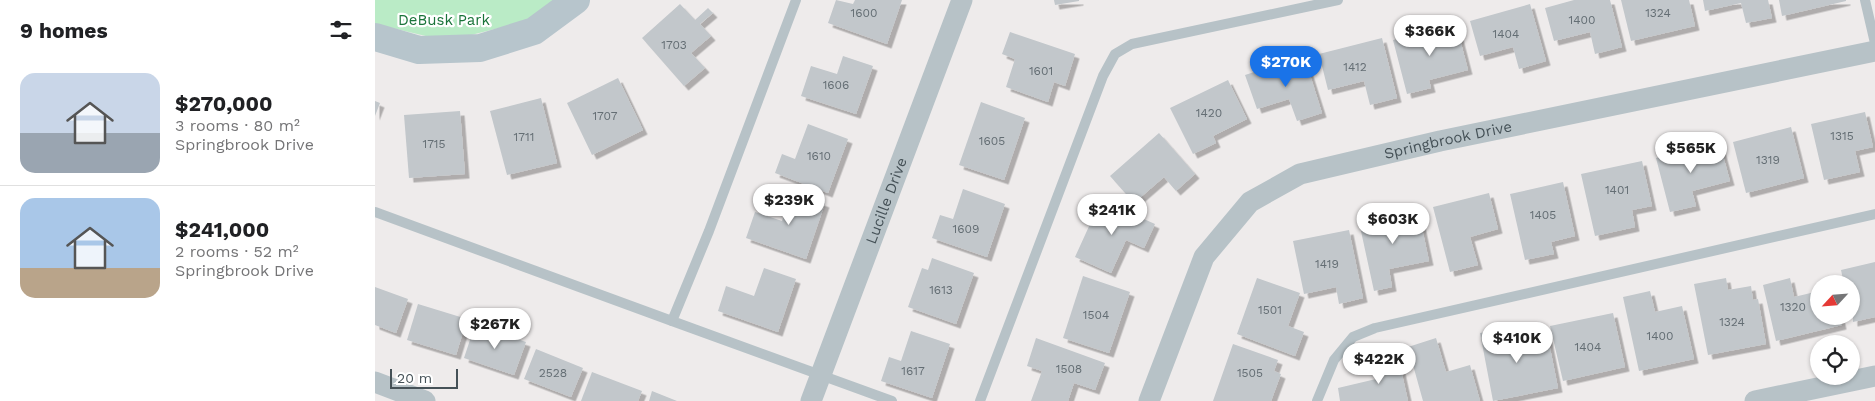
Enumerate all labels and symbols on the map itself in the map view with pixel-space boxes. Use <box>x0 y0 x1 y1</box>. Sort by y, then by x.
house number: 1600 <box>851 6 877 20</box>
house number: 1324 <box>1645 6 1671 20</box>
park label: DeBusk Park <box>398 11 490 29</box>
house number: 1400 <box>1569 13 1595 27</box>
pin: $366K <box>1395 15 1465 57</box>
house number: 1404 <box>1493 27 1519 41</box>
house number: 1703 <box>661 38 687 52</box>
pin: $270K <box>1251 46 1321 88</box>
house number: 1412 <box>1343 60 1367 74</box>
house number: 1601 <box>1029 64 1053 78</box>
house number: 1606 <box>823 78 849 92</box>
house number: 1420 <box>1196 106 1222 120</box>
house number: 1707 <box>592 109 618 123</box>
street label: Springbrook Drive <box>1382 117 1513 163</box>
house number: 1315 <box>1830 129 1854 143</box>
house number: 1711 <box>514 130 534 144</box>
pin: $565K <box>1656 132 1726 174</box>
house number: 1605 <box>979 134 1005 148</box>
house number: 1715 <box>422 137 446 151</box>
house number: 1610 <box>807 149 831 163</box>
house number: 1319 <box>1756 153 1780 167</box>
street label: Lucille Drive <box>862 155 911 246</box>
house number: 1401 <box>1605 183 1629 197</box>
pin: $239K <box>754 184 824 226</box>
pin: $241K <box>1077 194 1147 236</box>
pin: $603K <box>1358 202 1428 245</box>
house number: 1405 <box>1530 208 1556 222</box>
house number: 1609 <box>953 222 979 236</box>
house number: 1419 <box>1315 257 1339 271</box>
north arrow <box>1810 275 1860 325</box>
house number: 1613 <box>929 283 953 297</box>
house number: 1320 <box>1780 300 1806 314</box>
house number: 1501 <box>1258 303 1282 317</box>
pin: $267K <box>460 308 530 350</box>
house number: 1504 <box>1083 308 1109 322</box>
house number: 1324 <box>1719 315 1745 329</box>
pin: $410K <box>1482 322 1552 364</box>
house number: 1400 <box>1647 329 1673 343</box>
house number: 1404 <box>1575 340 1601 354</box>
pin: $422K <box>1344 342 1414 385</box>
house number: 1508 <box>1056 362 1082 376</box>
house number: 1617 <box>901 364 925 378</box>
scale bar <box>390 366 457 389</box>
house number: 2528 <box>539 366 567 380</box>
house number: 1505 <box>1237 366 1263 380</box>

